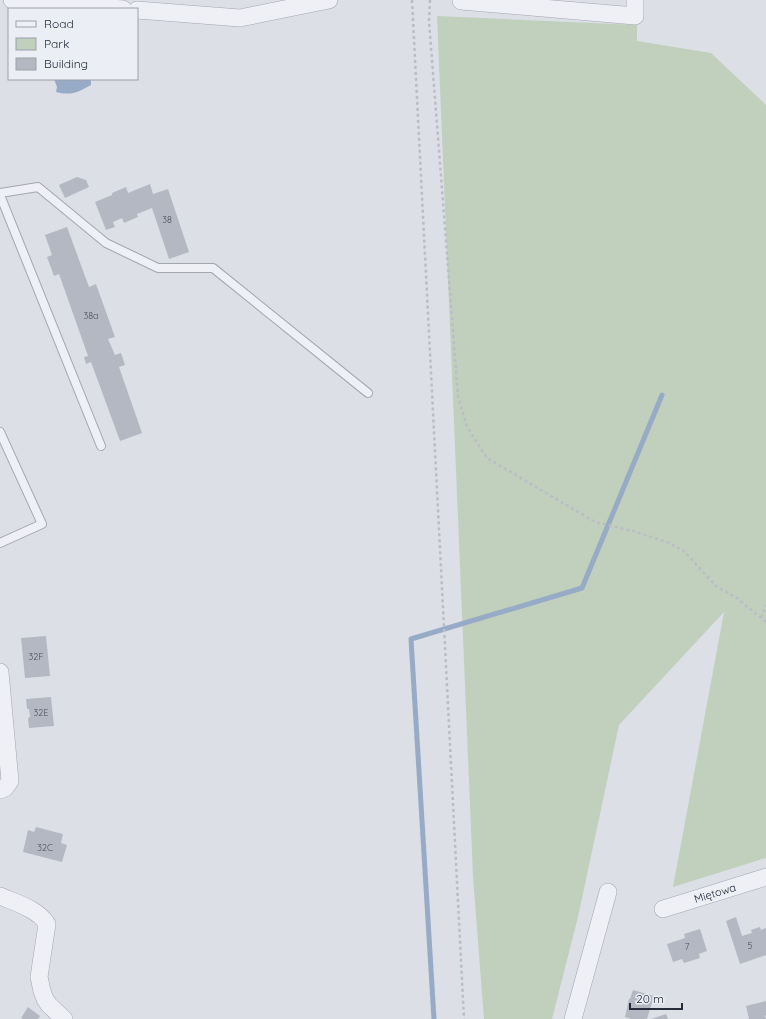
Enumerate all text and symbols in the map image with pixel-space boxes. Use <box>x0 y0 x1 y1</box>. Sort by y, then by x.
legend <box>8 8 138 80</box>
text: Road <box>44 16 74 31</box>
text: Park <box>44 36 69 51</box>
text: Building <box>44 56 88 71</box>
house number: 38 <box>162 214 172 225</box>
house number: 38a <box>83 310 99 321</box>
house number: 32F <box>29 651 43 662</box>
house number: 32E <box>34 707 48 718</box>
house number: 32C <box>37 842 53 853</box>
street label: Miętowa <box>692 880 738 906</box>
house number: 5 <box>748 940 753 951</box>
house number: 7 <box>685 941 690 952</box>
scale bar <box>630 985 682 1011</box>
text: 20 m <box>636 991 664 1006</box>

